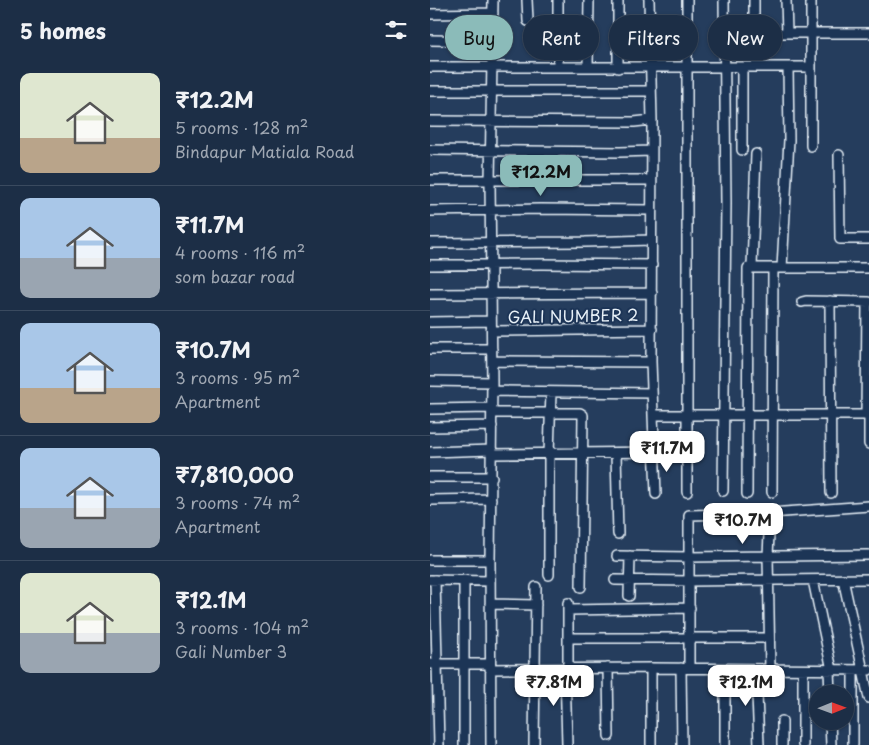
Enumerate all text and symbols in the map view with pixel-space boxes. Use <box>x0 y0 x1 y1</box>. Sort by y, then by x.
text: 5 homes <box>20 14 106 46</box>
chip: Buy <box>445 15 513 60</box>
chip: Rent <box>523 15 599 60</box>
chip: Filters <box>609 15 698 60</box>
chip: New <box>708 15 782 60</box>
icon: filters <box>382 16 410 44</box>
text: ₹12.2M <box>175 83 254 115</box>
icon: home <box>60 93 120 153</box>
text: 5 rooms · 128 m² <box>175 115 308 139</box>
text: Bindapur Matiala Road <box>175 139 354 163</box>
pin: ₹12.2M <box>500 154 582 197</box>
text: ₹12.2M <box>511 159 571 183</box>
text: ₹11.7M <box>175 208 244 240</box>
icon: home <box>60 218 120 278</box>
text: 4 rooms · 116 m² <box>175 240 305 264</box>
text: som bazar road <box>175 264 295 288</box>
street label: GALI NUMBER 2 <box>507 302 639 328</box>
text: ₹10.7M <box>175 333 251 365</box>
icon: home <box>60 343 120 403</box>
text: 3 rooms · 95 m² <box>175 365 300 389</box>
text: Apartment <box>175 389 260 413</box>
pin: ₹11.7M <box>626 430 708 473</box>
text: ₹11.7M <box>641 435 693 459</box>
text: ₹7,810,000 <box>175 458 294 490</box>
icon: home <box>60 468 120 528</box>
text: 3 rooms · 74 m² <box>175 490 300 514</box>
pin: ₹10.7M <box>702 502 784 545</box>
text: ₹10.7M <box>714 507 772 531</box>
text: Apartment <box>175 514 260 538</box>
text: ₹12.1M <box>175 583 247 615</box>
icon: home <box>60 593 120 653</box>
text: 3 rooms · 104 m² <box>175 615 309 639</box>
text: Gali Number 3 <box>175 639 287 663</box>
pin: ₹7.81M <box>513 664 595 707</box>
pin: ₹12.1M <box>705 664 787 707</box>
text: ₹7.81M <box>526 669 582 693</box>
text: ₹12.1M <box>719 669 773 693</box>
north arrow <box>809 685 854 730</box>
map controls <box>809 685 854 730</box>

